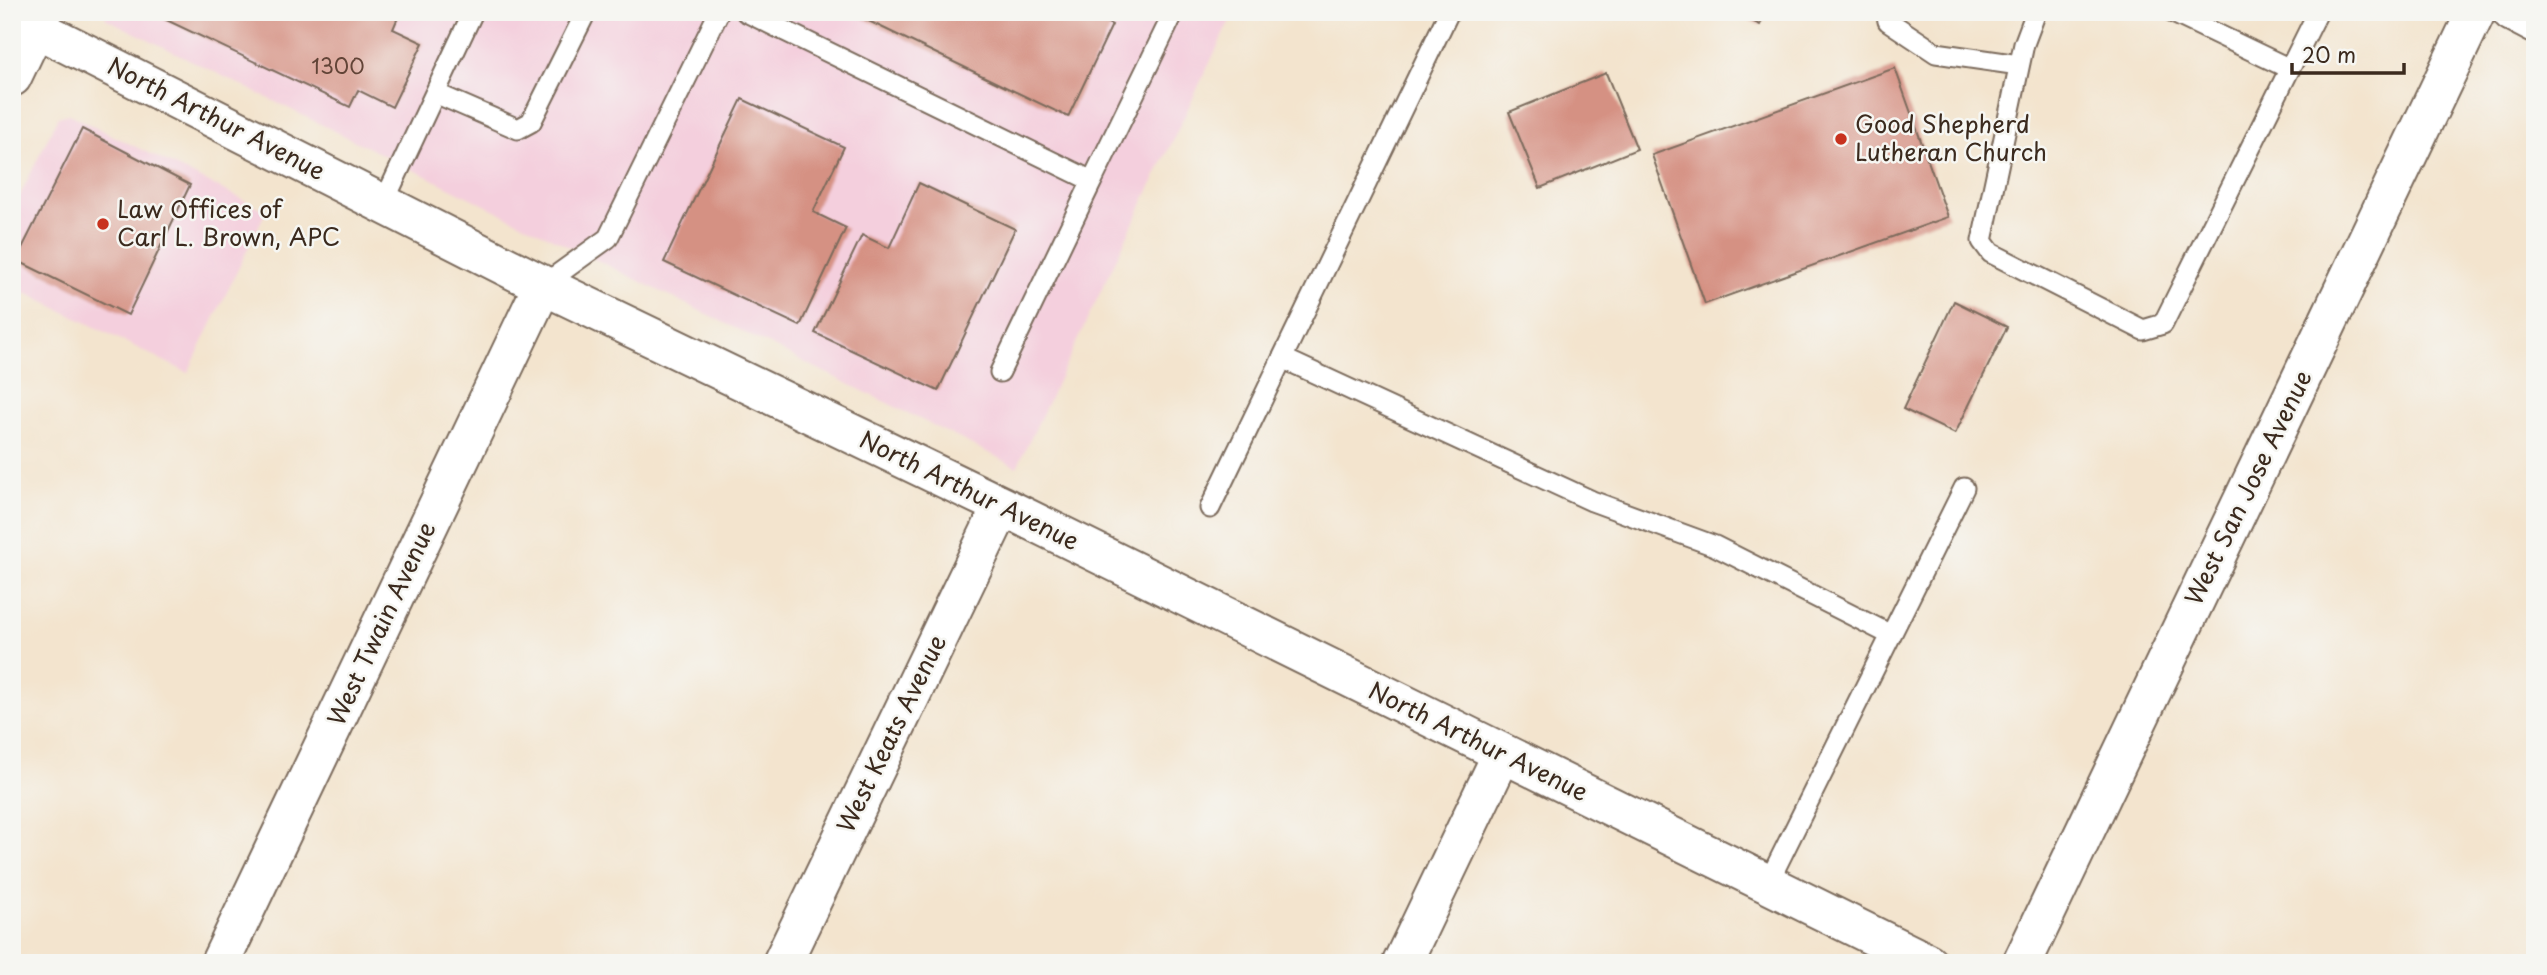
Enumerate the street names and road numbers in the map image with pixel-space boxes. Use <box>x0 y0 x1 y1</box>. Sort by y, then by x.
street label: North Arthur Avenue <box>102 47 332 188</box>
street label: West San Jose Avenue <box>2175 363 2320 611</box>
street label: North Arthur Avenue <box>854 420 1086 558</box>
street label: West Twain Avenue <box>317 515 443 731</box>
street label: West Keats Avenue <box>827 628 954 838</box>
street label: North Arthur Avenue <box>1363 671 1595 809</box>

